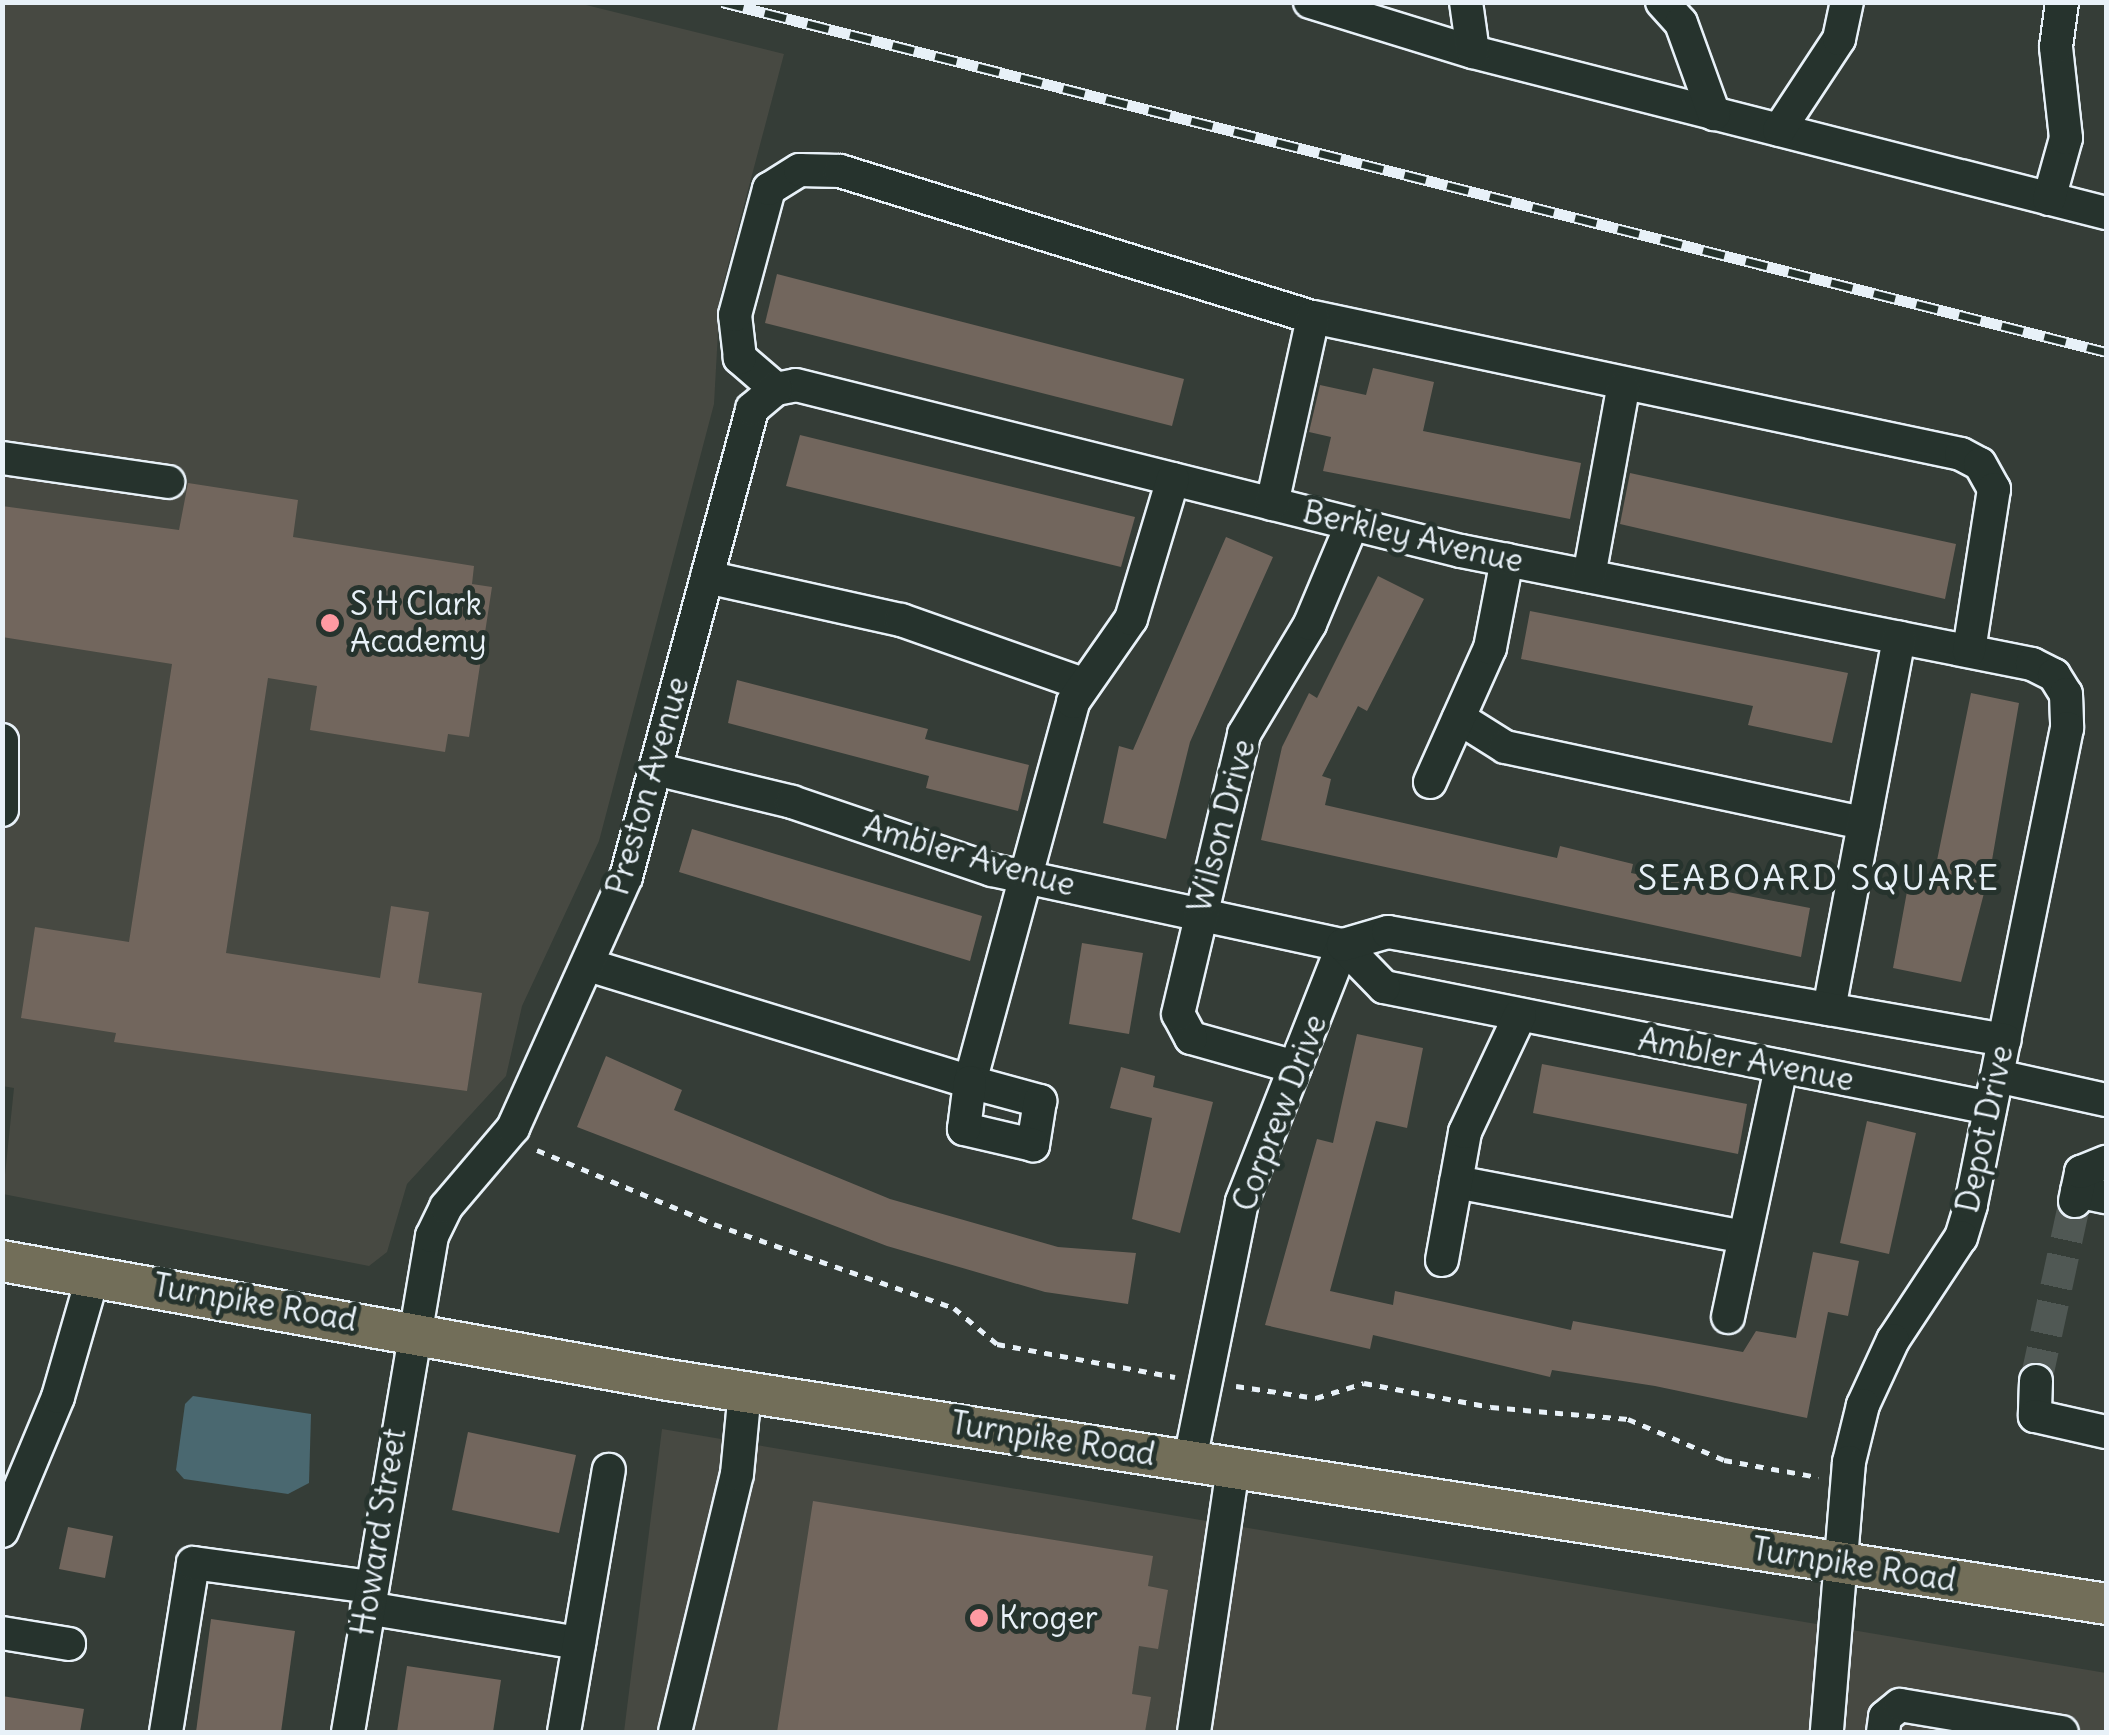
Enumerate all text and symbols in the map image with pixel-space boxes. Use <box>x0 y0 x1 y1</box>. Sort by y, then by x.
street label: Berkley Avenue <box>1299 493 1527 581</box>
place label: S H Clark Academy <box>350 586 487 661</box>
marker: S H Clark Academy <box>319 612 341 634</box>
street label: Preston Avenue <box>598 672 698 900</box>
street label: Wilson Drive <box>1180 735 1264 917</box>
street label: Ambler Avenue <box>859 807 1079 905</box>
district label: SEABOARD SQUARE <box>1638 856 2000 898</box>
street label: Corprew Drive <box>1225 1009 1335 1217</box>
street label: Ambler Avenue <box>1635 1020 1857 1100</box>
street label: Depot Drive <box>1949 1042 2021 1216</box>
street label: Turnpike Road <box>150 1266 360 1340</box>
street label: Turnpike Road <box>948 1404 1158 1474</box>
street label: Howard Street <box>344 1426 414 1638</box>
street label: Turnpike Road <box>1749 1530 1959 1600</box>
place label: Kroger <box>999 1599 1098 1637</box>
marker: Kroger <box>968 1607 990 1629</box>

